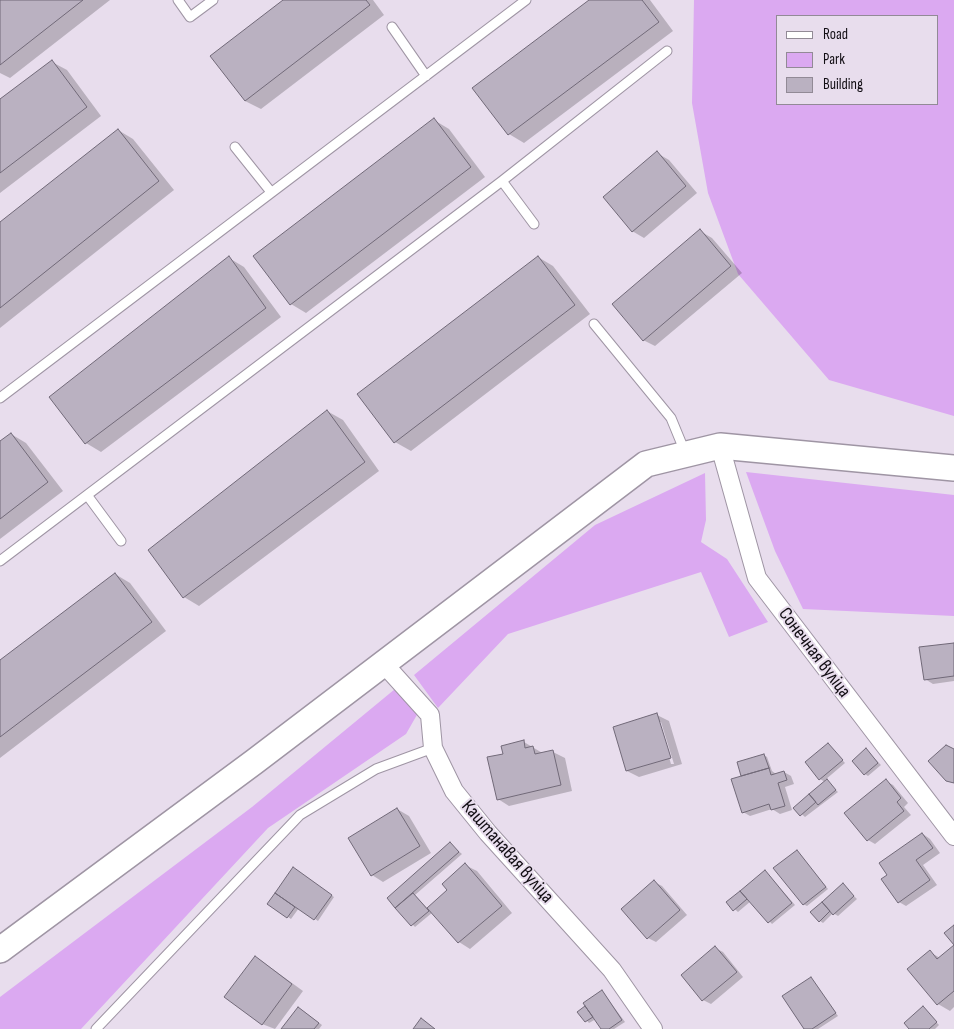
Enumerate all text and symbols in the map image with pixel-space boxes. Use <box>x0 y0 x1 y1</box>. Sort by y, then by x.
legend <box>776 15 939 105</box>
text: Road <box>823 25 848 44</box>
text: Park <box>823 50 845 69</box>
text: Building <box>823 75 863 94</box>
street label: Сонечная вуліца <box>773 604 855 702</box>
street label: Каштанавая вуліца <box>456 796 558 908</box>

